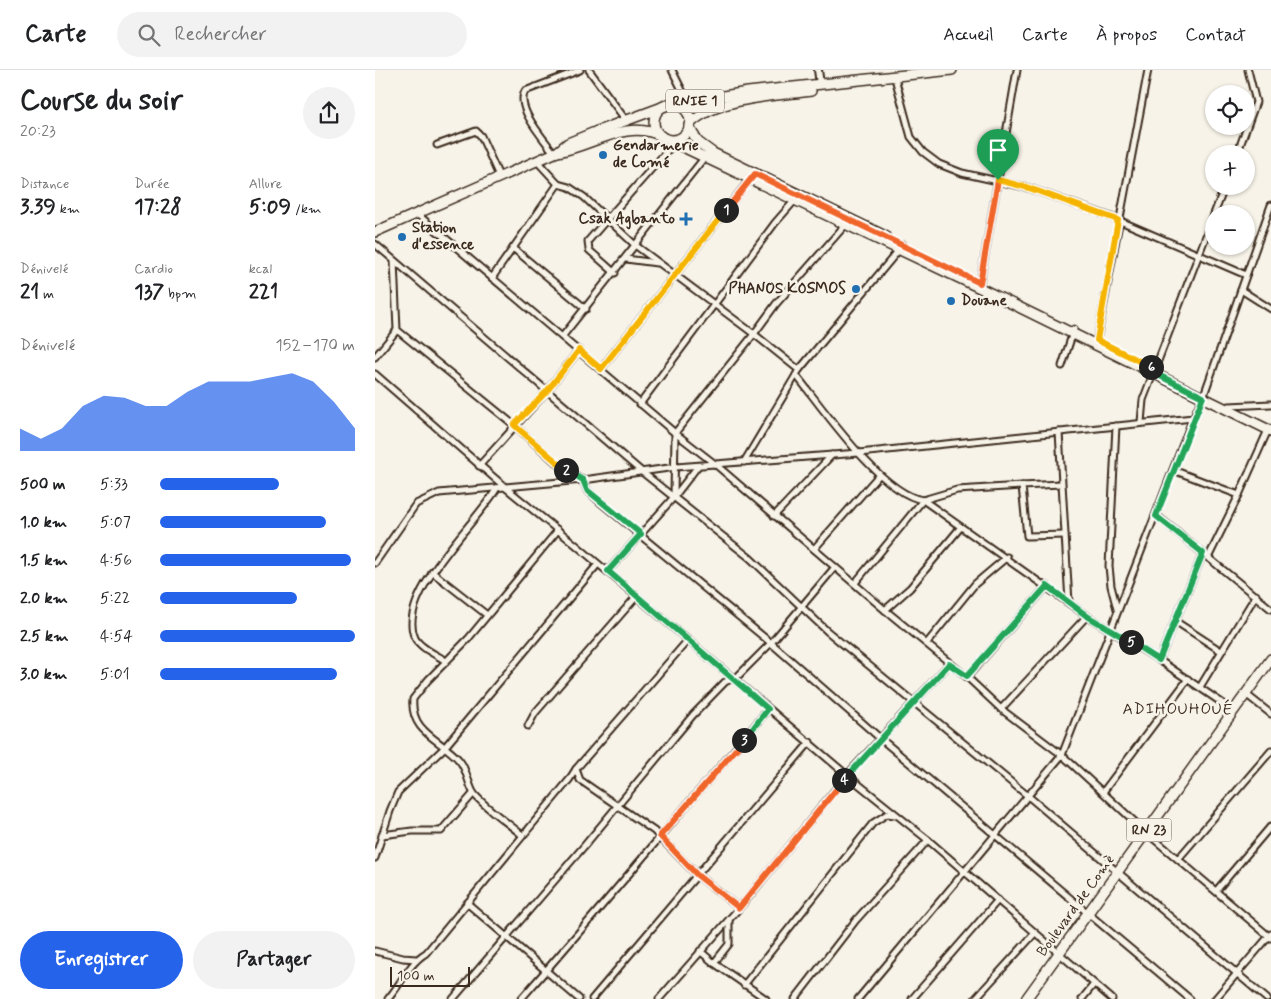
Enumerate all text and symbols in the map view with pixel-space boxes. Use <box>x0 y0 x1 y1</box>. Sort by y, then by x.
search box <box>117 12 467 57</box>
text: Carte <box>25 19 87 50</box>
icon: search <box>135 21 163 49</box>
text: Rechercher <box>175 22 267 47</box>
text: Accueil <box>943 23 994 47</box>
text: Carte <box>1022 23 1068 47</box>
text: À propos <box>1096 23 1157 47</box>
text: Contact <box>1185 23 1246 47</box>
text: Course du soir <box>20 83 183 120</box>
map controls <box>1205 85 1255 255</box>
button: locate <box>1205 85 1255 135</box>
button: share <box>303 87 355 139</box>
road number: RNIE 1 <box>666 90 724 112</box>
text: 20:23 <box>20 121 56 142</box>
pin <box>977 129 1019 180</box>
place label: Gendarmerie de Comé <box>613 136 699 173</box>
icon: arrive <box>984 136 1012 164</box>
button: + <box>1205 145 1255 195</box>
marker: Gendarmerie de Comé <box>597 149 609 161</box>
text: Distance <box>20 175 69 193</box>
text: Durée <box>134 175 170 193</box>
text: Allure <box>249 175 282 193</box>
text: 3.39 <box>20 193 56 221</box>
text: 17:28 <box>134 193 182 221</box>
text: 5:09 <box>249 193 291 221</box>
pin: 1 <box>713 198 739 222</box>
text: km <box>56 200 80 218</box>
text: /km <box>291 200 321 218</box>
text: 1 <box>723 201 730 219</box>
button: − <box>1205 205 1255 255</box>
place label: Csak Agbanto <box>579 209 676 230</box>
marker: Csak Agbanto <box>679 212 693 226</box>
place label: Station d'essence <box>412 218 474 255</box>
marker: Station d'essence <box>396 231 408 243</box>
text: Dénivelé <box>20 260 68 278</box>
text: Cardio <box>134 260 173 278</box>
text: kcal <box>249 260 272 278</box>
text: 21 <box>20 278 39 306</box>
text: 137 <box>134 278 164 306</box>
text: 221 <box>249 278 278 306</box>
place label: PHANOS KOSMOS <box>728 279 846 299</box>
marker: PHANOS KOSMOS <box>850 283 862 295</box>
text: m <box>39 285 54 303</box>
text: bpm <box>164 285 196 303</box>
place label: Douane <box>961 291 1007 311</box>
marker: Douane <box>945 295 957 307</box>
text: Dénivelé <box>20 335 75 356</box>
text: 152–170 m <box>276 335 355 356</box>
pin: 6 <box>1139 354 1163 380</box>
text: 6 <box>1148 358 1155 376</box>
pin: 2 <box>553 458 579 482</box>
text: 2 <box>563 461 570 479</box>
text: 500 m <box>20 474 65 495</box>
text: 5:33 <box>100 474 128 495</box>
text: 1.0 km <box>20 512 67 533</box>
text: 5:07 <box>100 512 131 533</box>
text: 1.5 km <box>20 550 68 571</box>
text: 4:56 <box>100 550 132 571</box>
text: 2.0 km <box>20 588 68 609</box>
text: 5:22 <box>100 588 130 609</box>
text: 2.5 km <box>20 626 68 647</box>
text: 4:54 <box>100 626 133 647</box>
pin: 5 <box>1119 630 1143 654</box>
text: 5 <box>1127 633 1136 651</box>
text: 3.0 km <box>20 664 67 685</box>
text: 5:01 <box>100 664 130 685</box>
district label: ADIHOUHOUÉ <box>1123 699 1234 720</box>
pin: 3 <box>731 728 757 752</box>
text: 3 <box>741 731 748 749</box>
pin: 4 <box>831 768 857 792</box>
text: 4 <box>840 771 849 789</box>
road number: RN 23 <box>1127 818 1171 842</box>
street label: Boulevard de Comè <box>1032 851 1120 961</box>
button: Enregistrer <box>20 931 183 989</box>
button: Partager <box>193 931 355 989</box>
scale bar <box>390 964 470 987</box>
text: 100 m <box>397 967 435 985</box>

